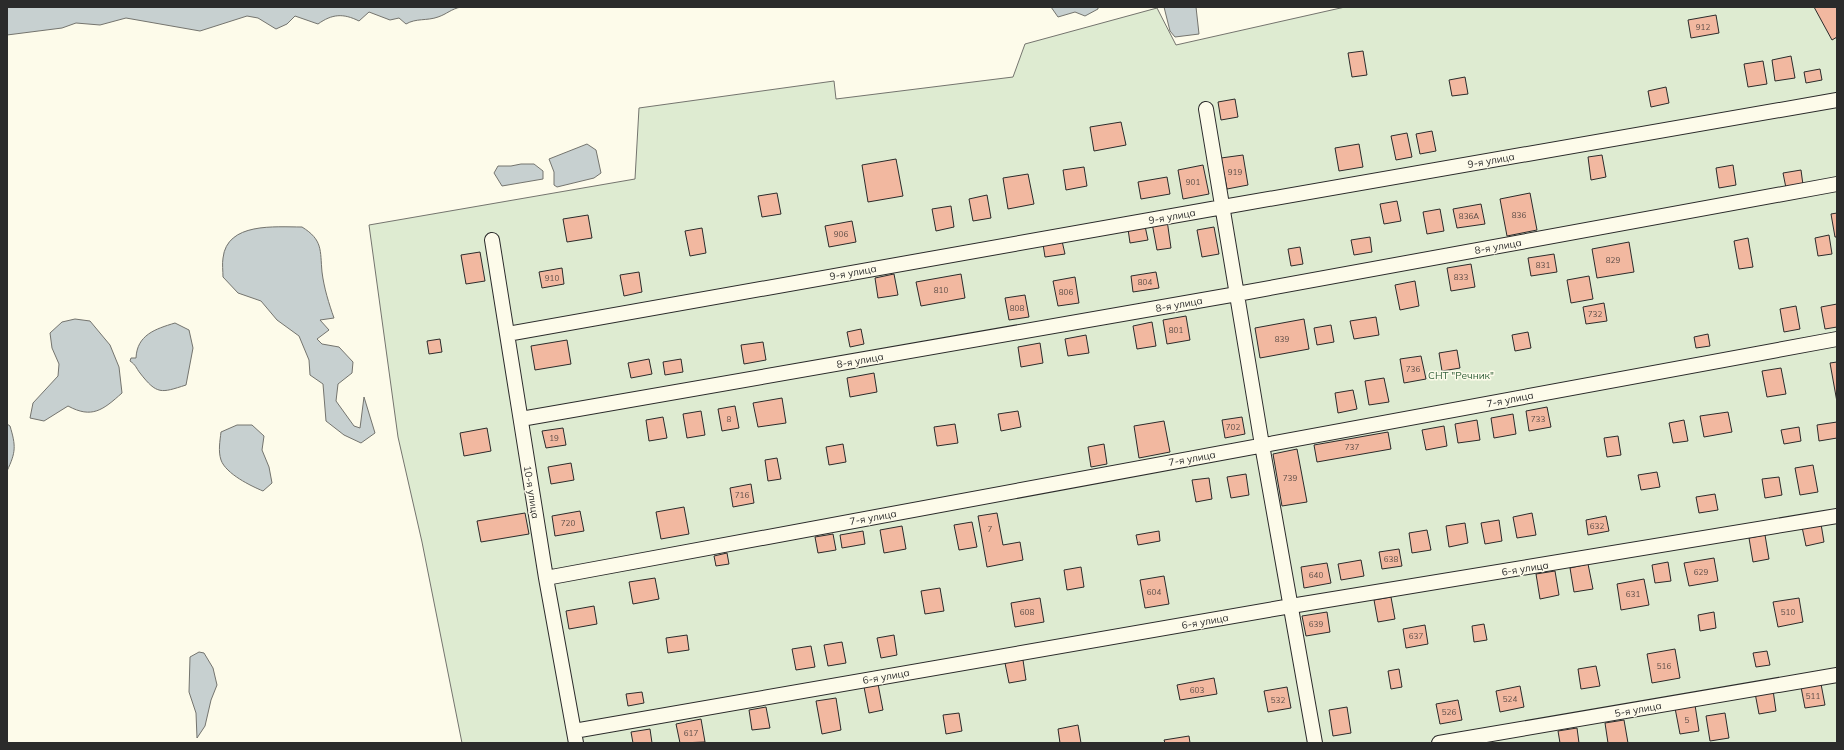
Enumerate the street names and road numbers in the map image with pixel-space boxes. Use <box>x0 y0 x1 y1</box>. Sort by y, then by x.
street label: 9-я улица <box>1467 150 1516 171</box>
street label: 9-я улица <box>1148 206 1197 227</box>
street label: 8-я улица <box>1474 236 1523 257</box>
street label: 9-я улица <box>829 262 878 283</box>
street label: 8-я улица <box>1155 294 1204 315</box>
street label: 8-я улица <box>836 350 885 371</box>
street label: 7-я улица <box>1486 389 1535 410</box>
street label: 7-я улица <box>1168 448 1217 469</box>
street label: 10-я улица <box>521 465 542 520</box>
street label: 7-я улица <box>849 507 898 528</box>
street label: 6-я улица <box>1501 558 1550 579</box>
street label: 6-я улица <box>1181 611 1230 632</box>
street label: 6-я улица <box>862 666 911 687</box>
street label: 5-я улица <box>1614 699 1663 720</box>

